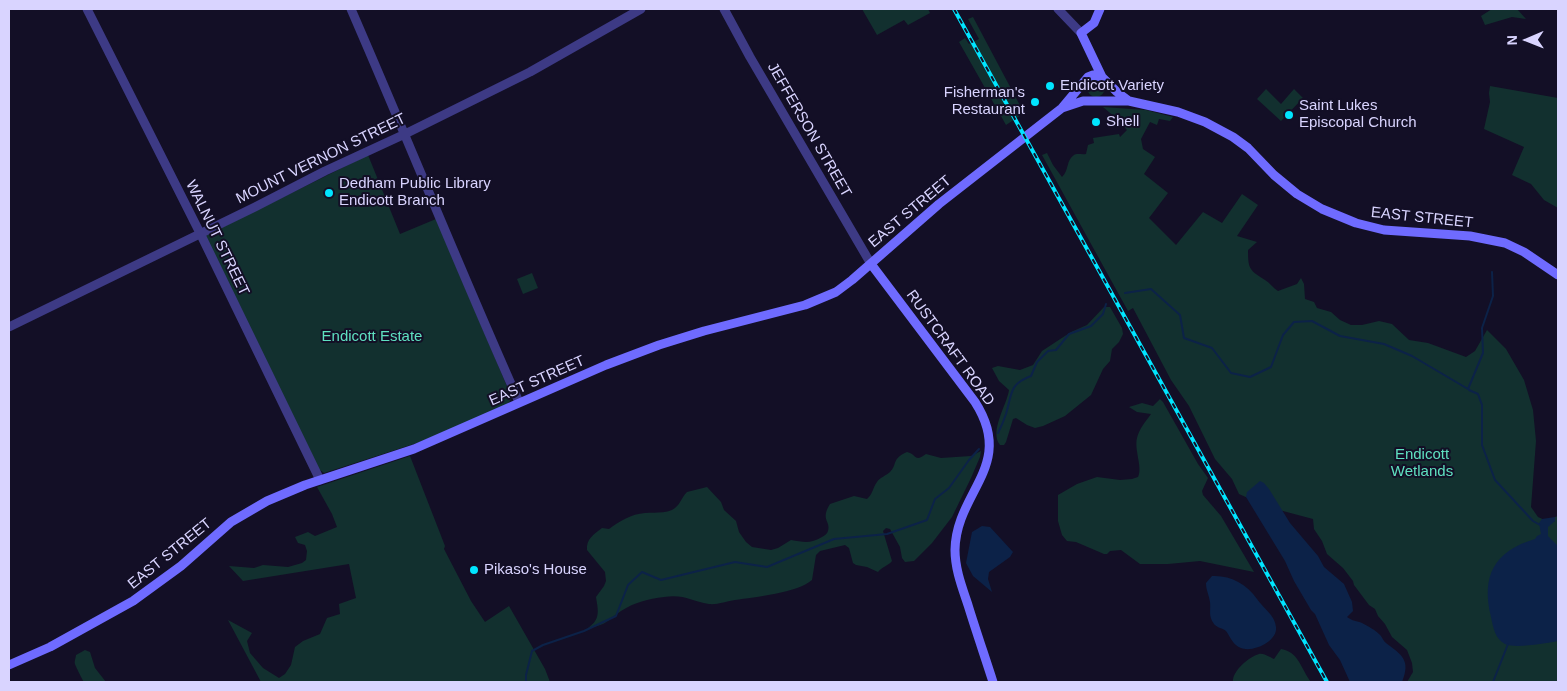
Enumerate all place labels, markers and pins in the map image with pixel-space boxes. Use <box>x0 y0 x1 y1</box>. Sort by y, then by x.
place label: Endicott Variety <box>1060 77 1164 95</box>
marker: Endicott Variety <box>1044 80 1056 92</box>
place label: Fisherman's Restaurant <box>944 84 1025 119</box>
marker: Fisherman's Restaurant <box>1029 96 1041 108</box>
place label: Saint Lukes Episcopal Church <box>1299 97 1417 132</box>
marker: Saint Lukes Episcopal Church <box>1283 109 1295 121</box>
place label: Shell <box>1106 113 1139 131</box>
marker: Shell <box>1090 116 1102 128</box>
place label: Dedham Public Library Endicott Branch <box>339 175 491 210</box>
marker: Dedham Public Library Endicott Branch <box>323 187 335 199</box>
place label: Pikaso's House <box>484 561 587 579</box>
marker: Pikaso's House <box>468 564 480 576</box>

